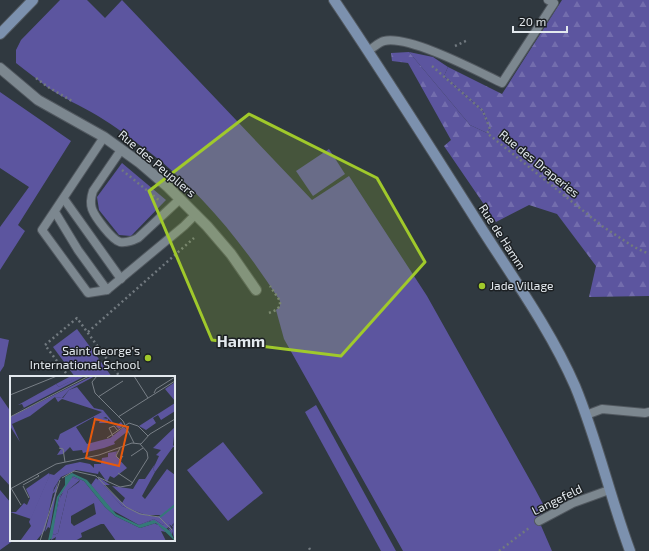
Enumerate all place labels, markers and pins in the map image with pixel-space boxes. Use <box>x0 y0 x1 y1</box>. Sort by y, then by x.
place label: Jade Village <box>490 278 553 292</box>
marker: Jade Village <box>477 281 487 291</box>
place label: Saint George's International School <box>30 343 140 371</box>
marker: Saint George's International School <box>143 353 153 363</box>

